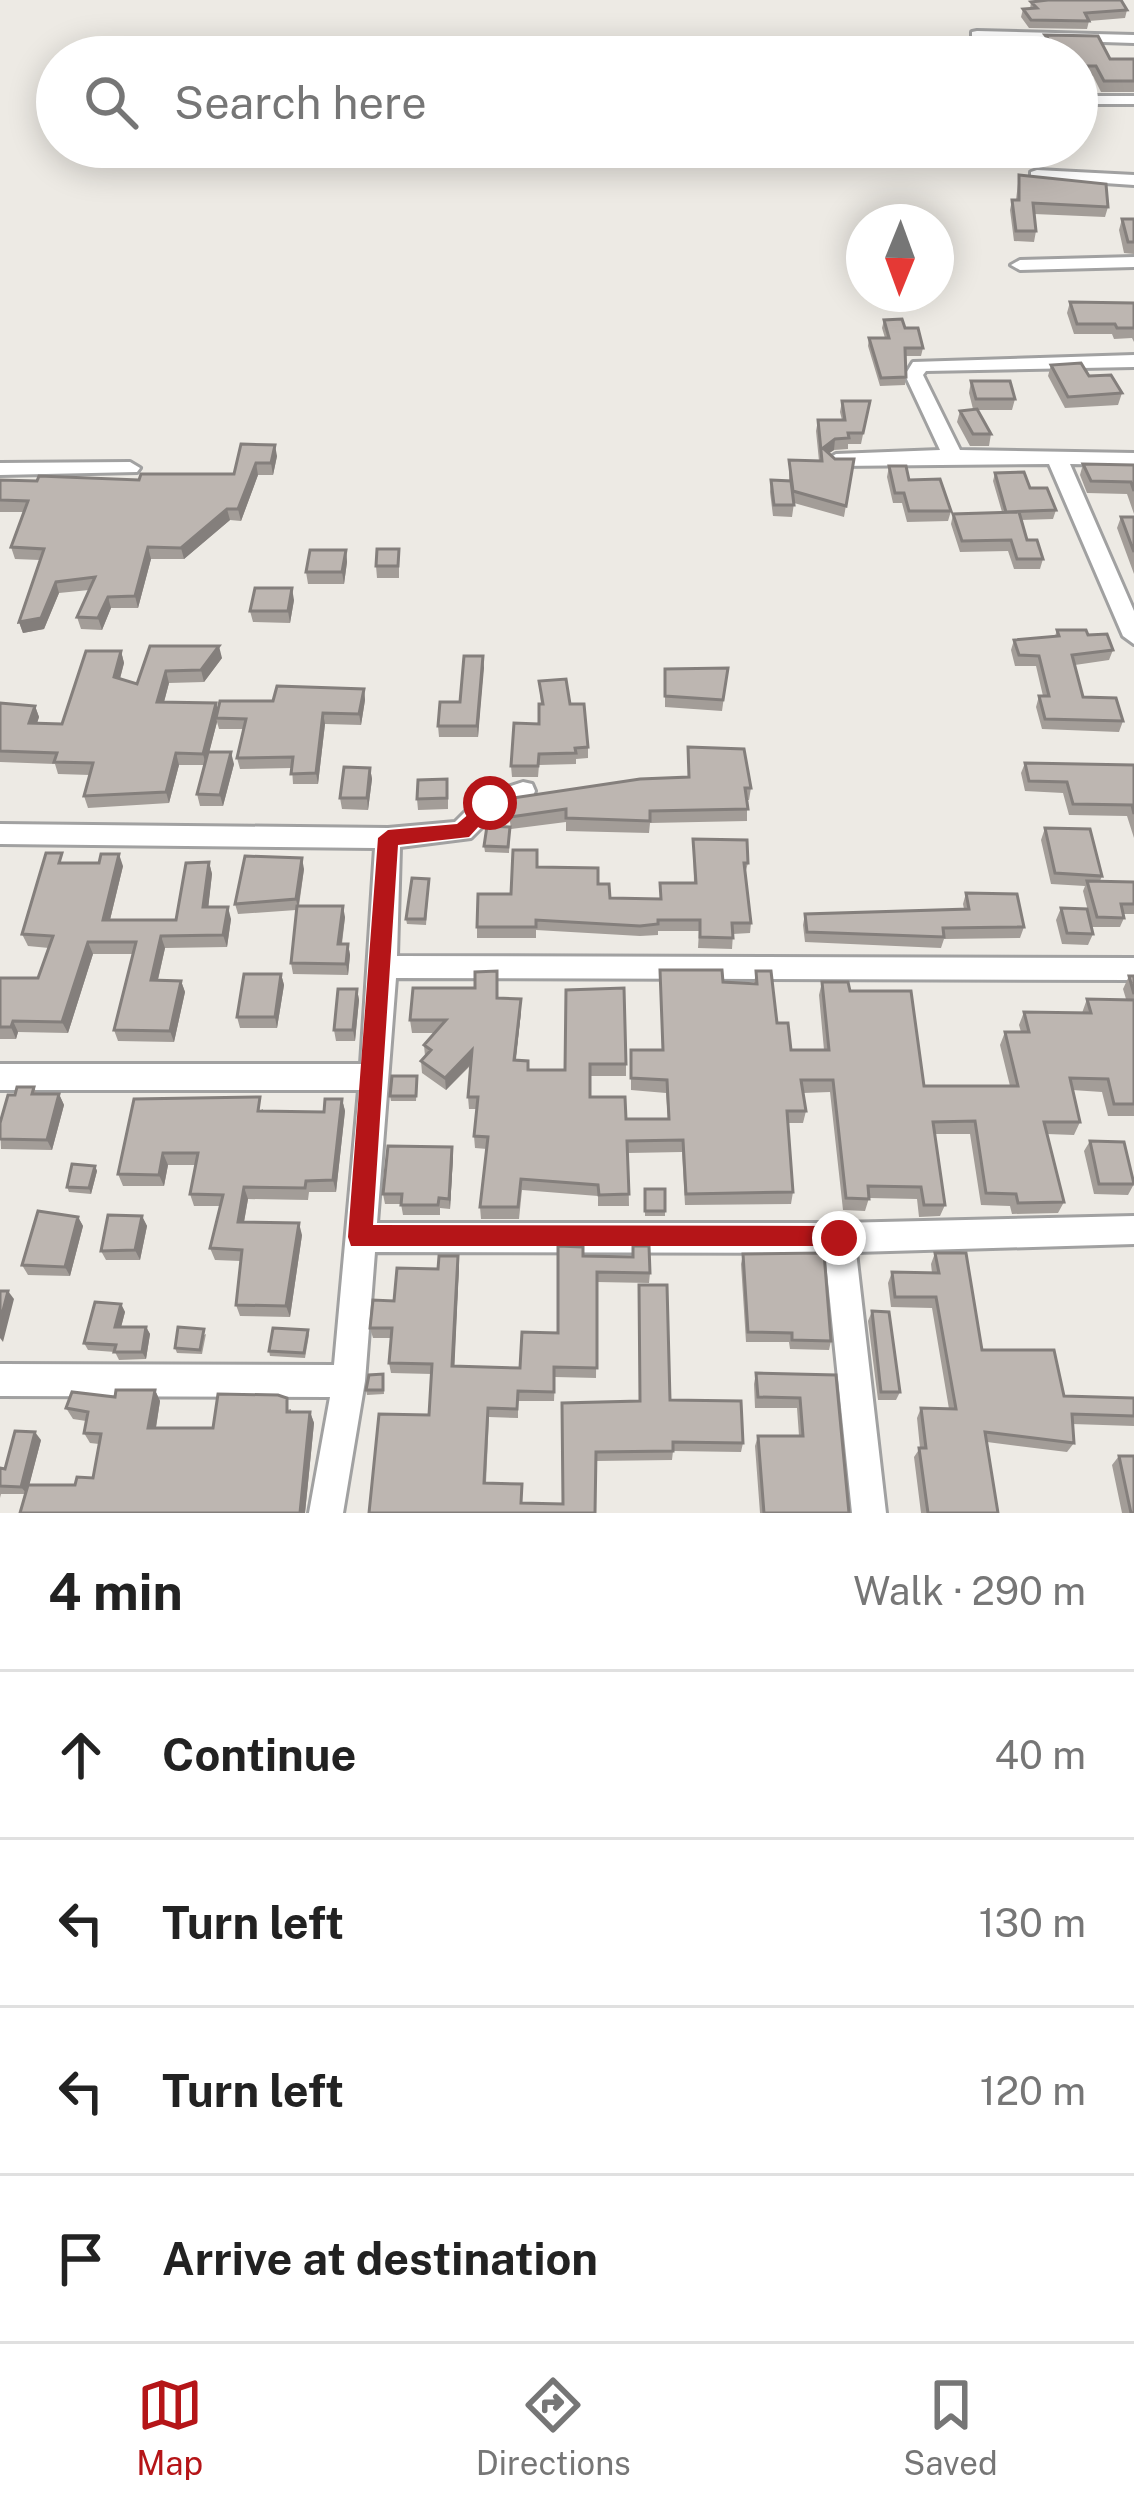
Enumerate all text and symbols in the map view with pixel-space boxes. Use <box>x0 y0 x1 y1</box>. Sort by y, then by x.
search box <box>36 36 1098 168</box>
icon: search <box>78 69 144 135</box>
text: Search here <box>174 76 427 129</box>
north arrow <box>846 204 954 312</box>
route start <box>463 776 517 830</box>
route end <box>812 1211 866 1265</box>
text: 4 min <box>48 1562 183 1621</box>
text: Walk · 290 m <box>853 1568 1086 1614</box>
icon: ahead <box>48 1722 114 1788</box>
text: Continue <box>162 1728 356 1781</box>
text: 40 m <box>994 1732 1086 1778</box>
icon: left <box>48 1890 114 1956</box>
text: Turn left <box>162 1896 344 1949</box>
text: 130 m <box>979 1900 1086 1946</box>
icon: left <box>48 2058 114 2124</box>
text: Turn left <box>162 2064 344 2117</box>
text: 120 m <box>980 2068 1086 2114</box>
icon: arrive <box>48 2226 114 2292</box>
text: Arrive at destination <box>162 2232 598 2285</box>
tab: Map <box>136 2372 203 2482</box>
tab: Directions <box>476 2372 631 2482</box>
tab: Saved <box>903 2372 998 2482</box>

